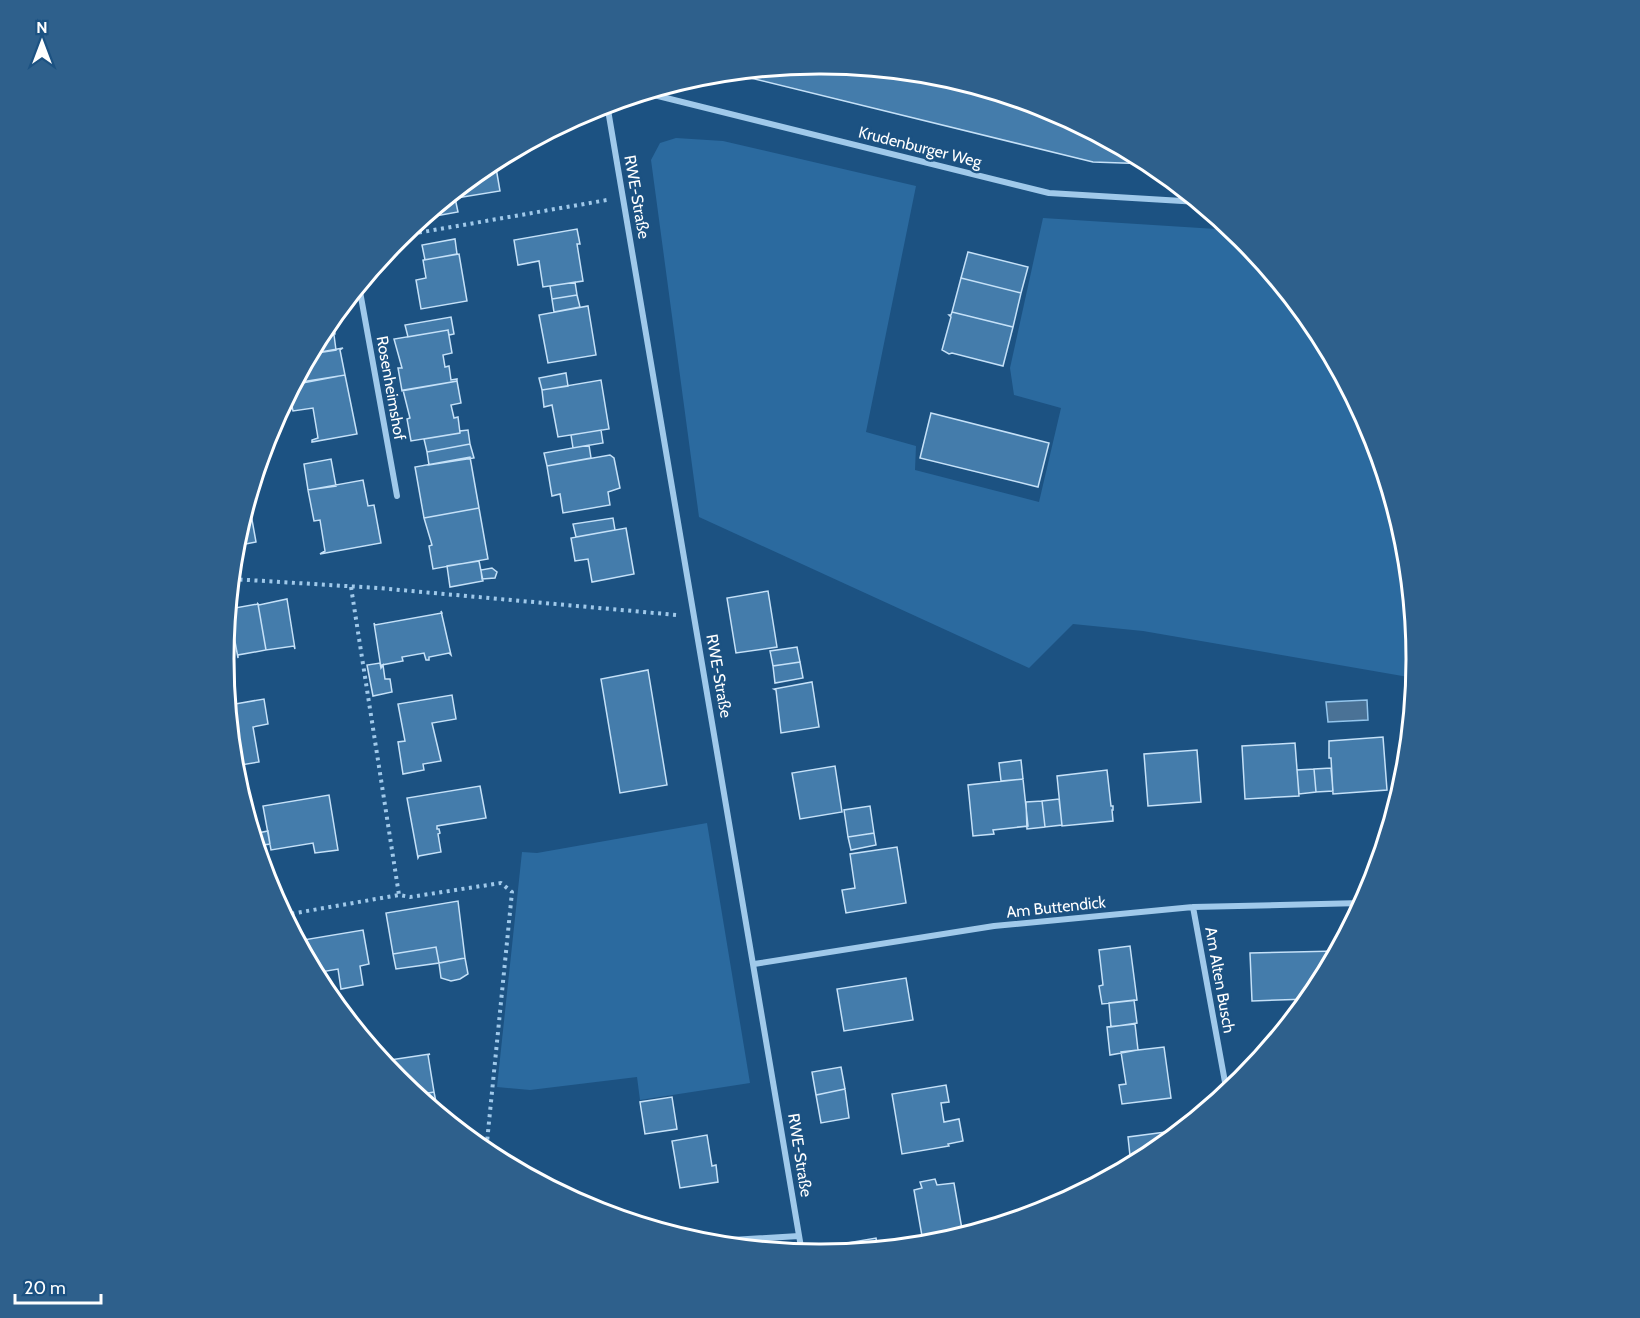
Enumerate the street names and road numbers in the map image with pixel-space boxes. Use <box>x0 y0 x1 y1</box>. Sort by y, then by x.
street label: Krudenburger Weg <box>856 123 985 172</box>
street label: RWE-Straße <box>620 154 654 240</box>
street label: Rosenheimshof <box>372 334 410 442</box>
street label: RWE-Straße <box>702 633 736 719</box>
street label: Am Buttendick <box>1005 892 1107 922</box>
street label: Am Alten Busch <box>1201 925 1239 1035</box>
street label: RWE-Straße <box>784 1112 816 1198</box>

